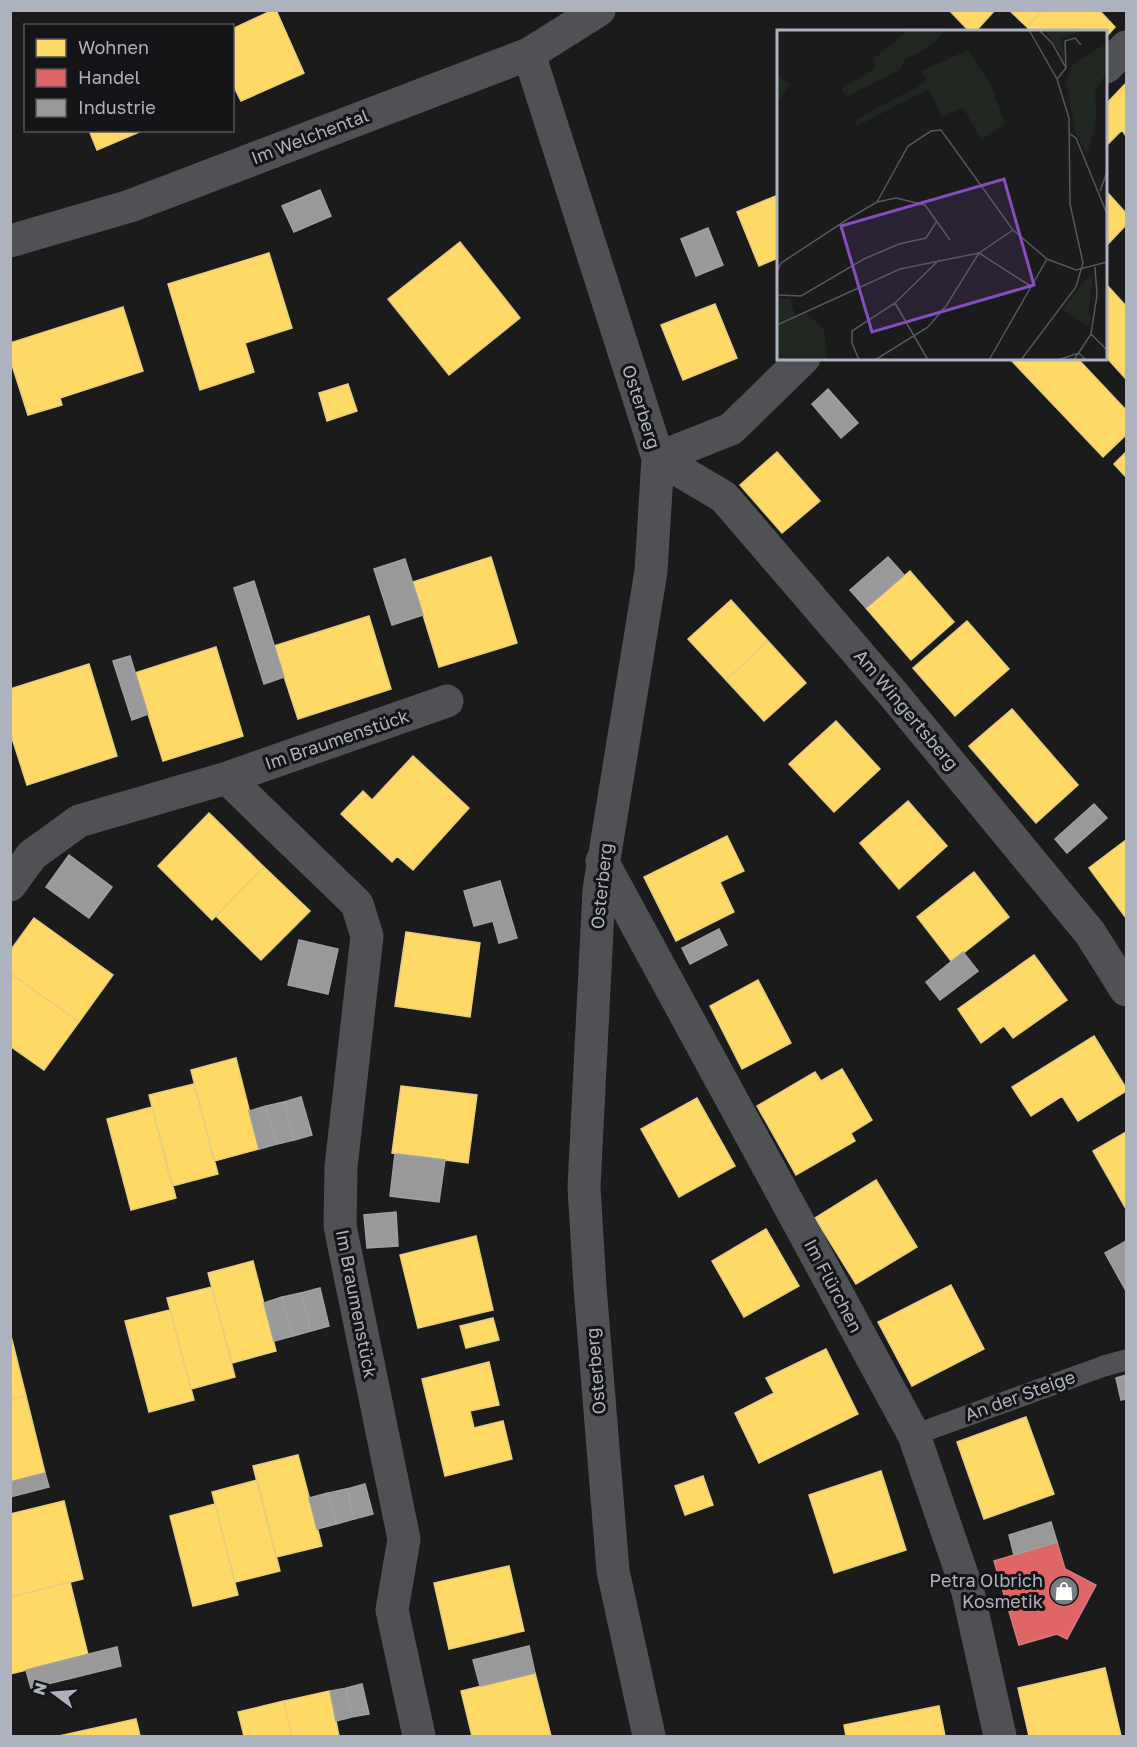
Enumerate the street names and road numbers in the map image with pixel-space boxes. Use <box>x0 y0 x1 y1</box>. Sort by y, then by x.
street label: Im Welchental <box>248 103 372 169</box>
street label: Osterberg <box>618 362 666 451</box>
street label: Am Wingertsberg <box>850 645 964 774</box>
street label: Im Braumenstück <box>262 704 412 774</box>
street label: Osterberg <box>586 842 616 930</box>
street label: Im Braumenstück <box>332 1228 382 1380</box>
street label: Im Flürchen <box>800 1235 868 1336</box>
street label: Osterberg <box>580 1327 610 1415</box>
street label: An der Steige <box>961 1365 1078 1425</box>

